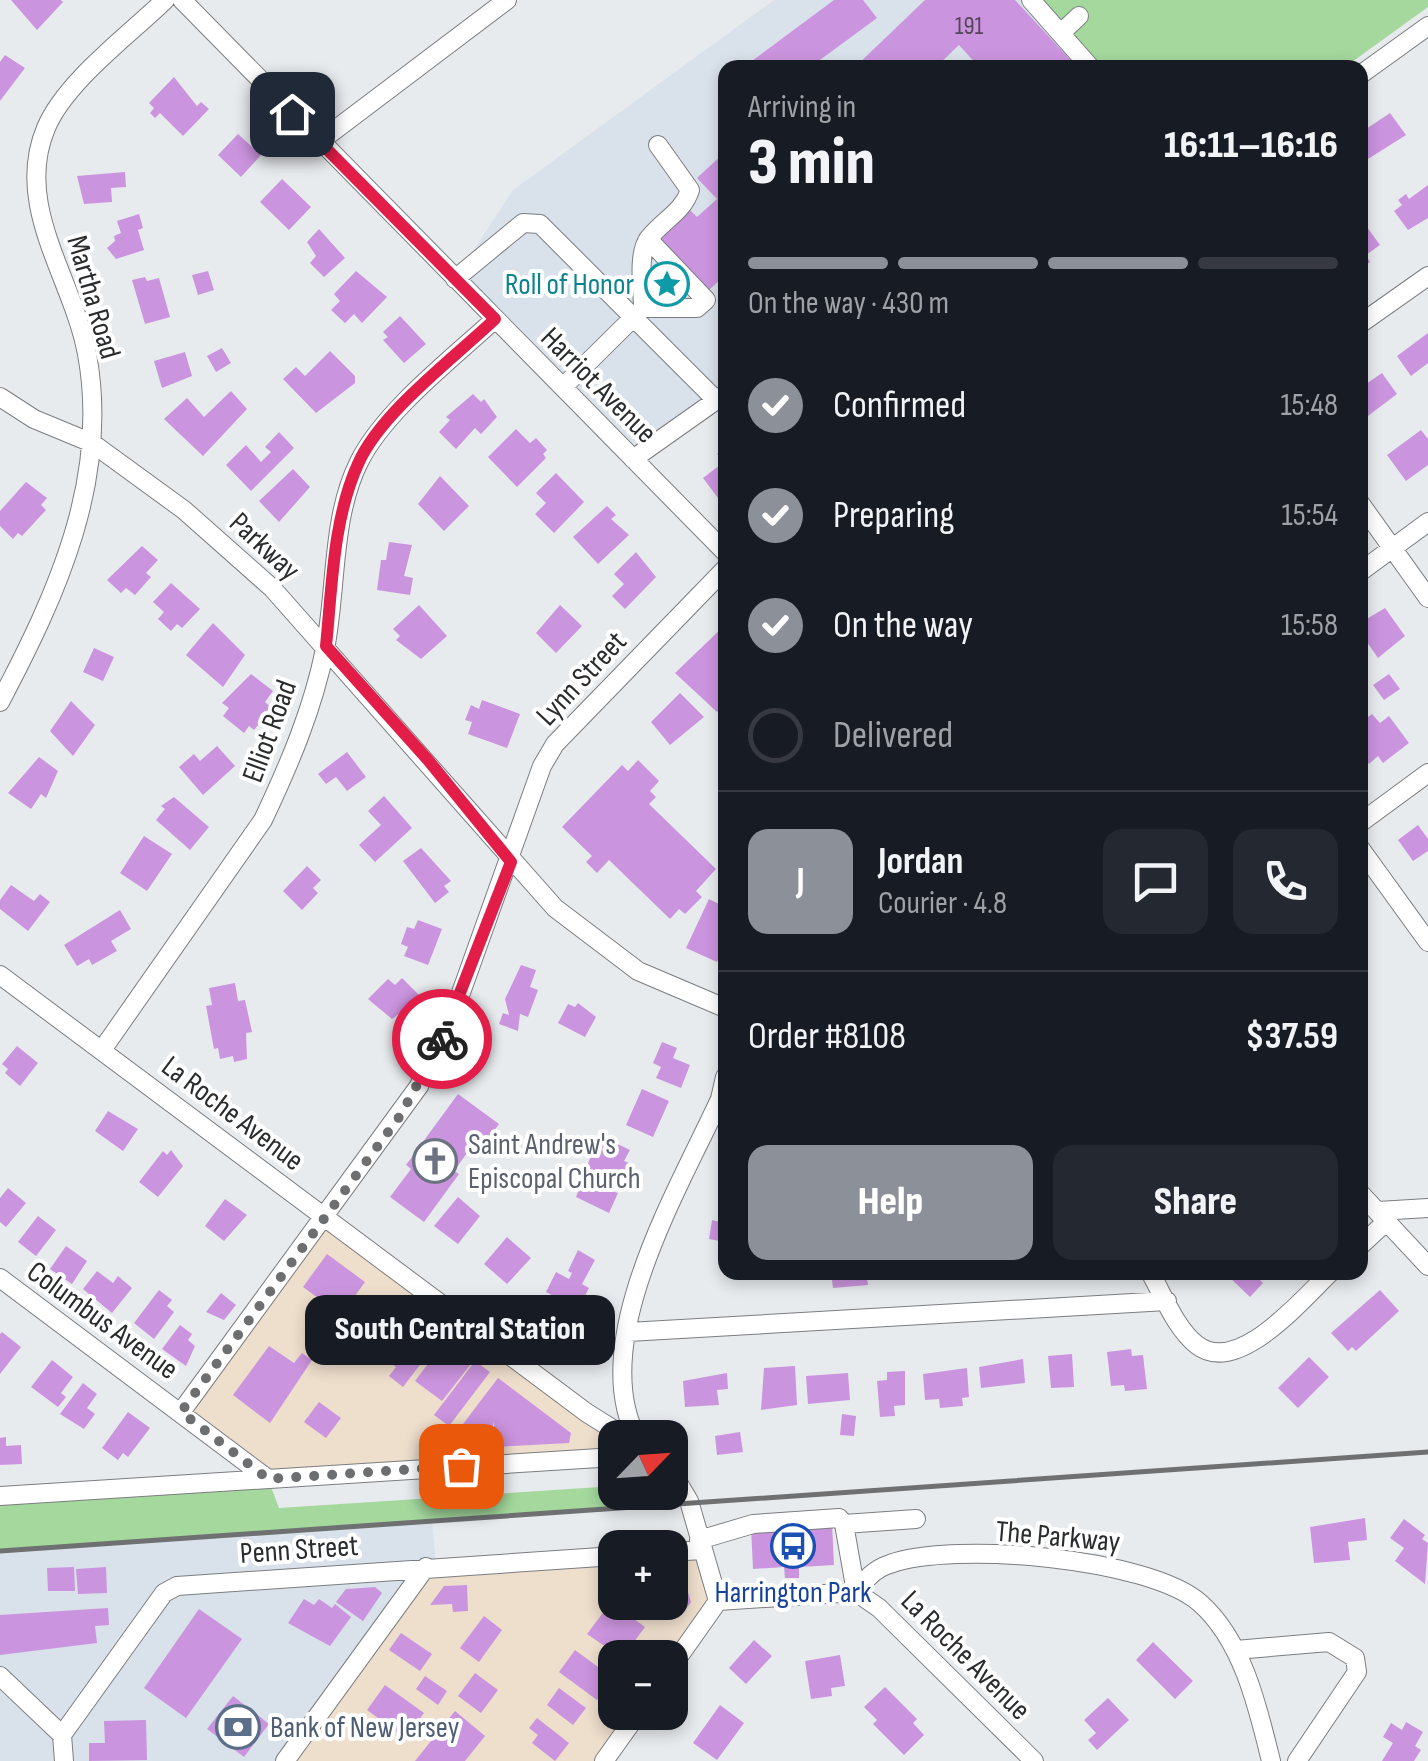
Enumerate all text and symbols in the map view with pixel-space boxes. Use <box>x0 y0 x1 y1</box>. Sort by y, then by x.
house number: 191 <box>955 11 984 42</box>
pin <box>250 72 335 157</box>
icon: home <box>265 87 320 142</box>
text: Arriving in <box>748 88 856 127</box>
text: 16:11–16:16 <box>1164 123 1338 168</box>
text: 3 min <box>748 125 875 203</box>
street label: Martha Road <box>58 231 128 363</box>
place icon: Roll of Honor <box>644 261 690 307</box>
place label: Roll of Honor <box>505 267 634 303</box>
text: On the way · 430 m <box>748 284 949 323</box>
street label: Harriot Avenue <box>533 320 664 451</box>
icon: check <box>748 378 803 433</box>
text: Confirmed <box>833 383 966 428</box>
text: 15:48 <box>1280 386 1338 425</box>
icon: check <box>748 488 803 543</box>
text: Preparing <box>833 493 954 538</box>
text: 15:54 <box>1282 496 1338 535</box>
street label: Parkway <box>222 505 307 589</box>
icon: check <box>748 598 803 653</box>
text: On the way <box>833 603 973 648</box>
text: 15:58 <box>1281 606 1338 645</box>
street label: Lynn Street <box>529 624 634 733</box>
street label: Elliot Road <box>235 675 305 787</box>
text: Delivered <box>833 713 953 758</box>
button: chat <box>1103 829 1208 934</box>
button: phone <box>1233 829 1338 934</box>
text: Jordan <box>878 839 963 884</box>
text: J <box>796 859 805 904</box>
text: Courier · 4.8 <box>878 884 1007 923</box>
courier <box>392 989 492 1089</box>
icon: bike <box>415 1012 470 1067</box>
text: Order #8108 <box>748 1014 906 1059</box>
text: $37.59 <box>1245 1014 1338 1059</box>
street label: La Roche Avenue <box>154 1049 310 1179</box>
place label: Saint Andrew's Episcopal Church <box>468 1127 641 1197</box>
church icon: Saint Andrew's Episcopal Church <box>412 1138 458 1184</box>
button: Help <box>748 1145 1033 1260</box>
button: Share <box>1053 1145 1338 1260</box>
street label: Columbus Avenue <box>20 1254 185 1388</box>
callout: South Central Station <box>306 1296 616 1366</box>
text: South Central Station <box>335 1310 585 1349</box>
north arrow <box>598 1420 688 1510</box>
map controls <box>598 1420 688 1730</box>
pin <box>419 1424 504 1509</box>
icon: bag <box>434 1439 489 1494</box>
street label: The Parkway <box>994 1514 1122 1560</box>
bus stop icon: Harrington Park <box>770 1523 816 1569</box>
street label: Penn Street <box>239 1528 359 1572</box>
button: + <box>598 1530 688 1620</box>
place label: Harrington Park <box>714 1575 872 1611</box>
street label: La Roche Avenue <box>893 1583 1038 1728</box>
button: − <box>598 1640 688 1730</box>
bank icon: Bank of New Jersey <box>215 1704 261 1750</box>
place label: Bank of New Jersey <box>270 1710 460 1746</box>

